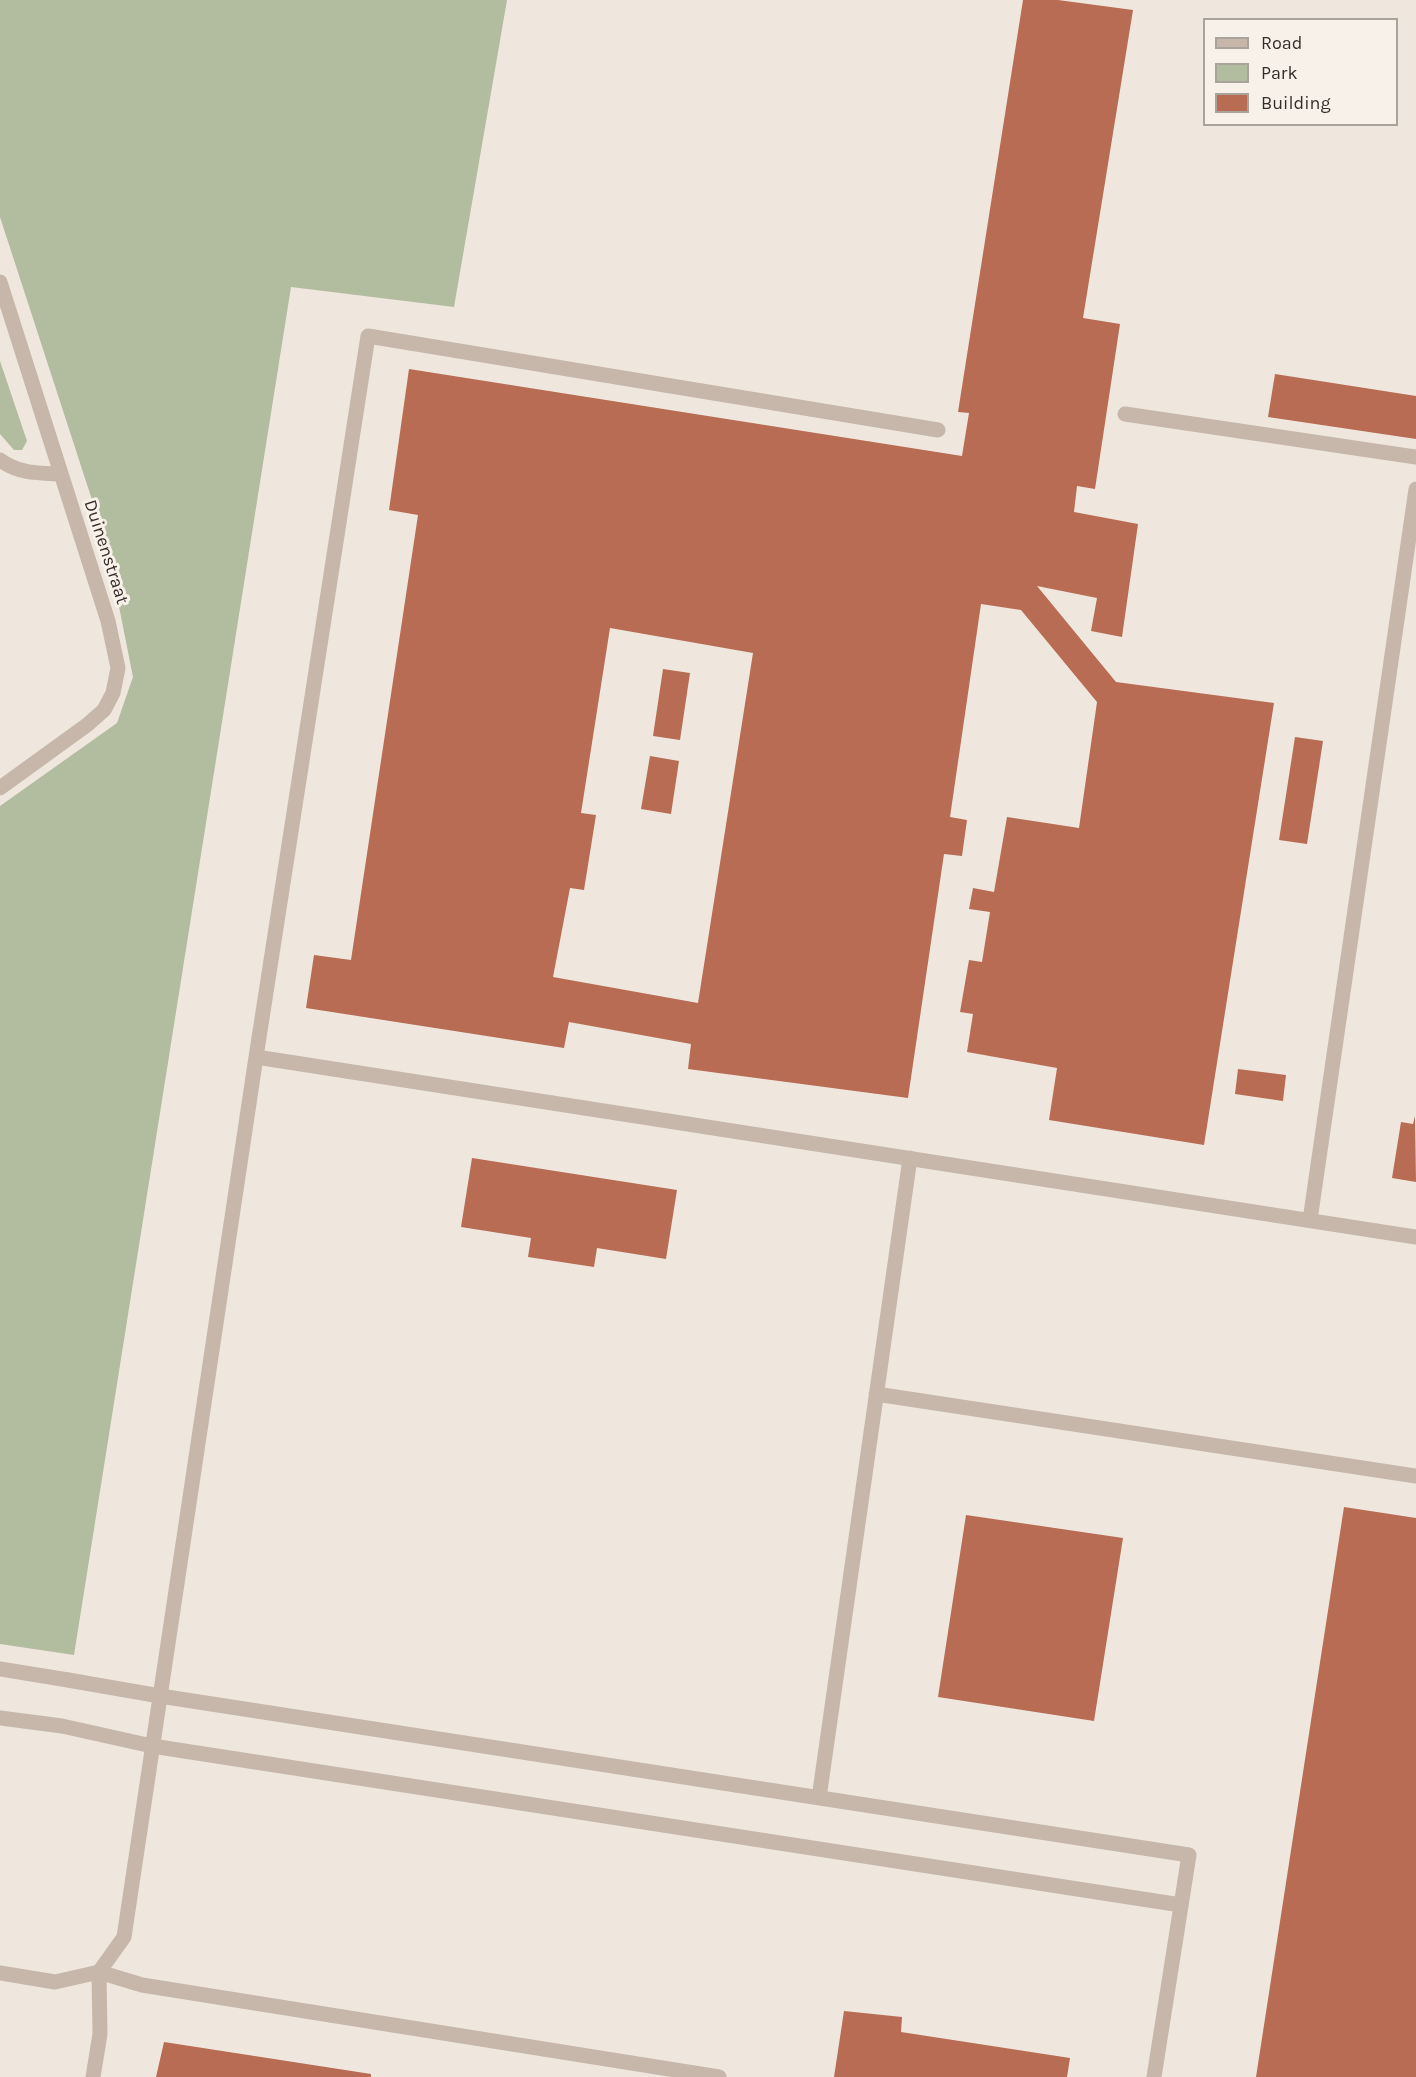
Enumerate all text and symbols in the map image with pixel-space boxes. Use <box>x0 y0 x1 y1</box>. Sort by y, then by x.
legend <box>1203 18 1398 126</box>
text: Road <box>1261 32 1302 54</box>
text: Park <box>1261 62 1298 84</box>
text: Building <box>1261 92 1331 114</box>
street label: Duinenstraat <box>79 497 133 607</box>

